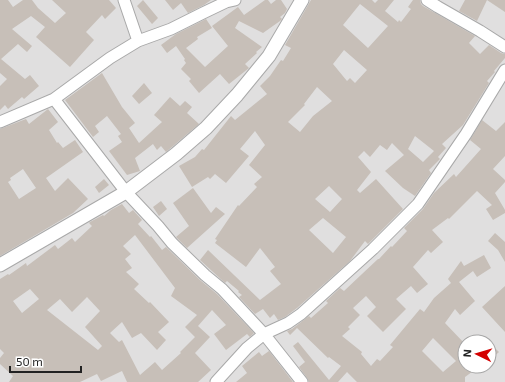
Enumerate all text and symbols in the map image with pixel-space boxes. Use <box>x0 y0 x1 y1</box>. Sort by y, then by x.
north arrow <box>457 334 497 374</box>
scale bar <box>10 348 81 374</box>
text: N <box>460 349 473 358</box>
text: 50 m <box>16 354 43 368</box>

